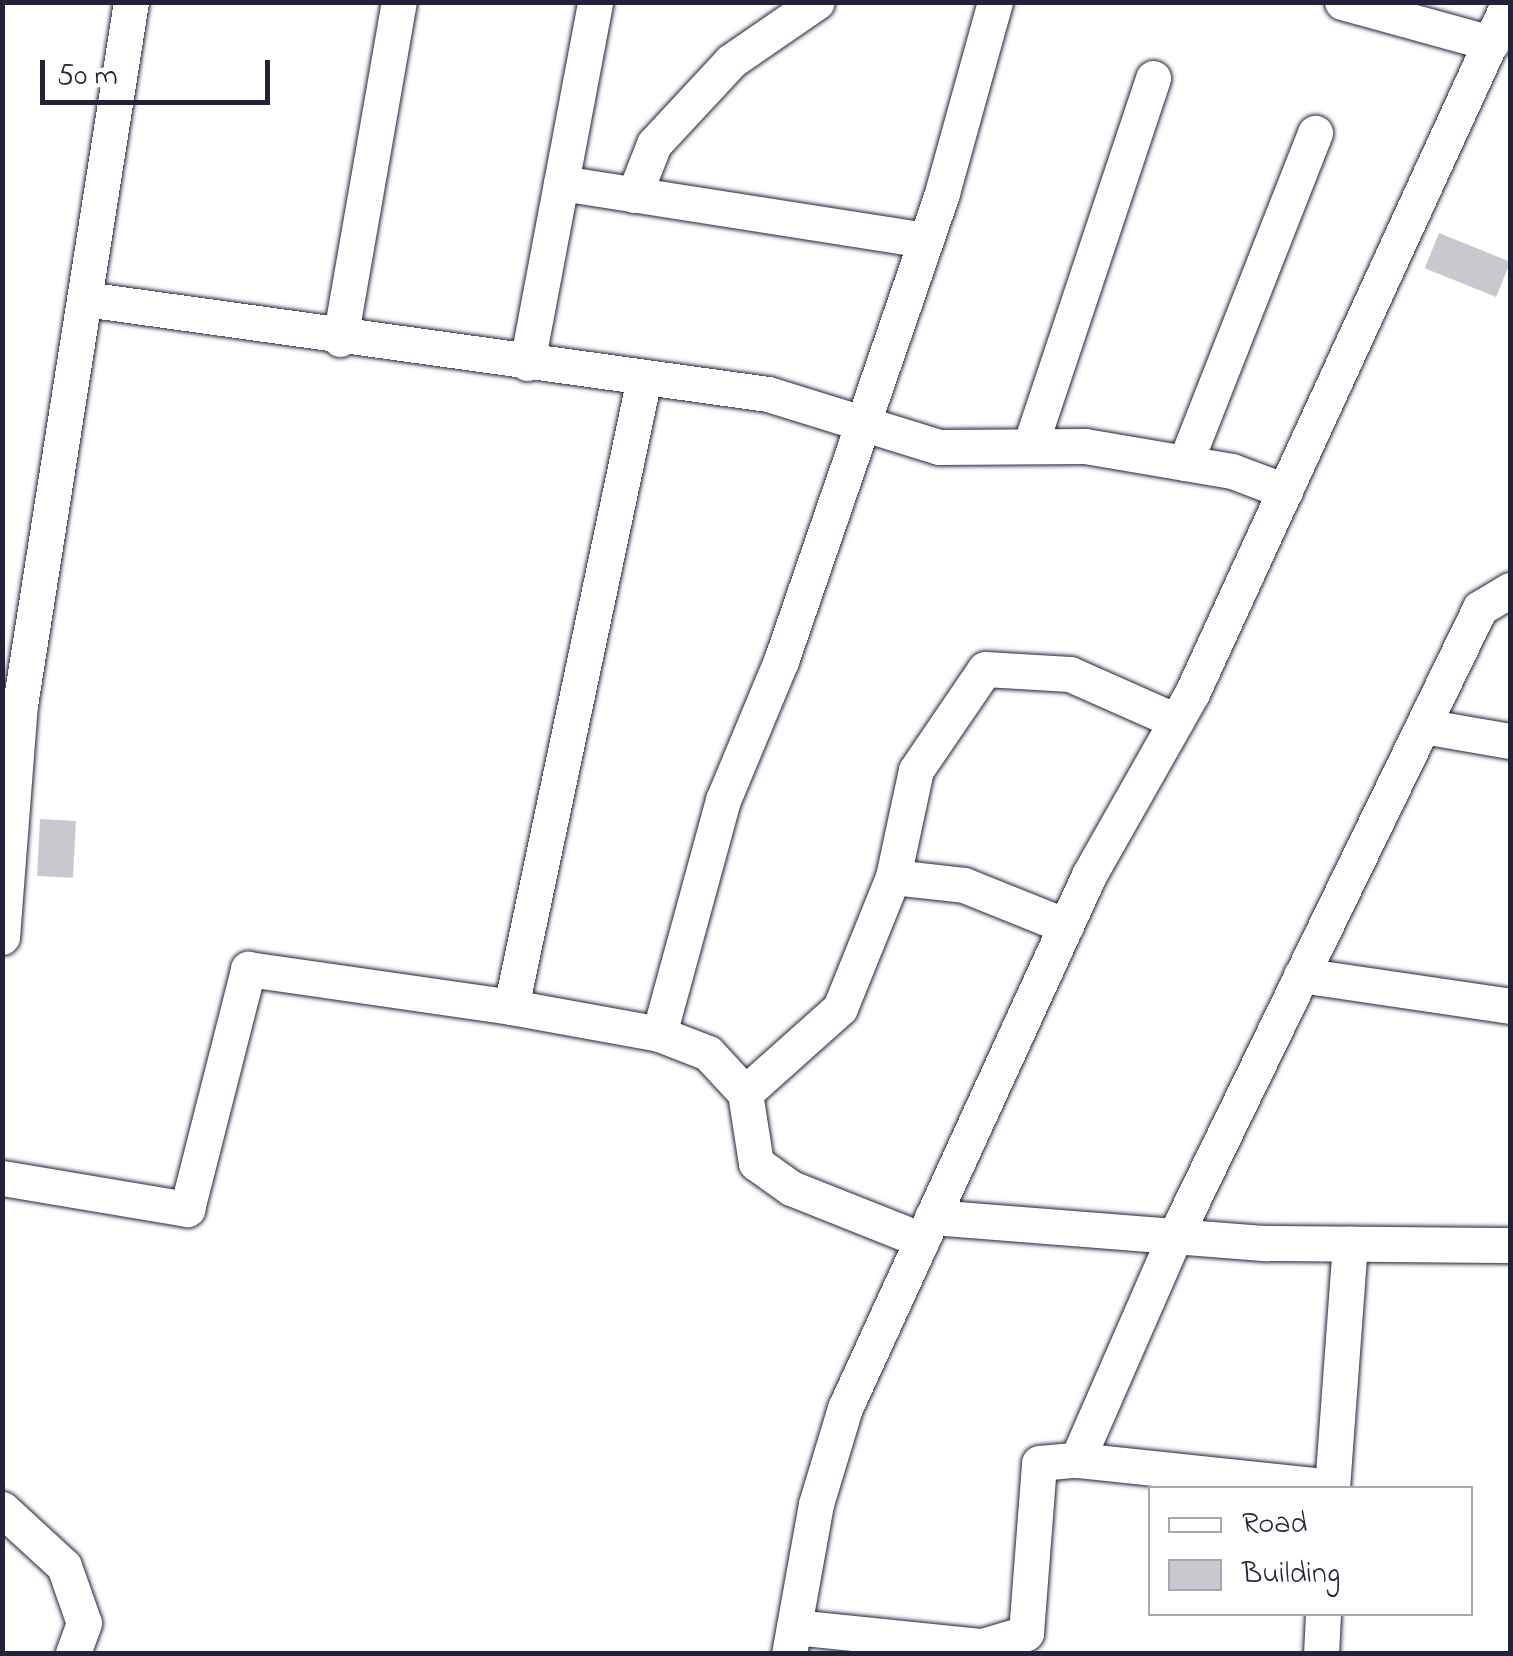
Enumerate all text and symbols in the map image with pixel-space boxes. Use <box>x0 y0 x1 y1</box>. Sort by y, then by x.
scale bar <box>45 40 275 102</box>
text: 50 m <box>57 55 118 99</box>
legend <box>1148 1486 1473 1616</box>
text: Road <box>1242 1503 1307 1547</box>
text: Building <box>1242 1553 1340 1597</box>

